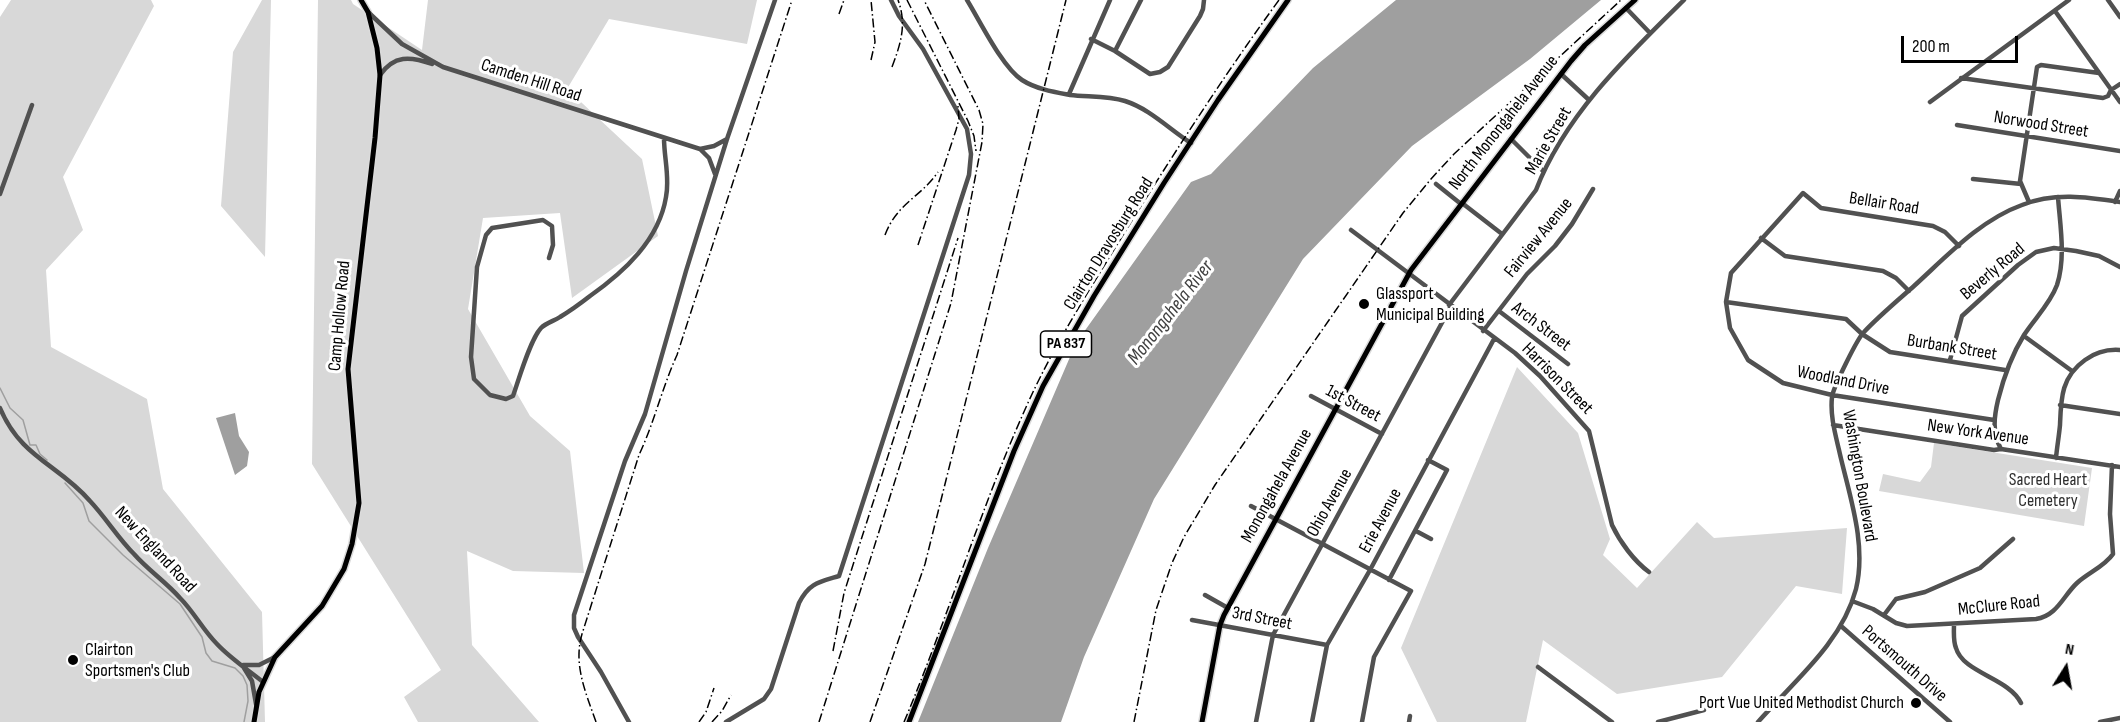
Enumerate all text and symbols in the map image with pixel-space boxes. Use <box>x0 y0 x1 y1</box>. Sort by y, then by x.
scale bar <box>1904 24 2021 62</box>
text: 200 m <box>1912 36 1950 57</box>
street label: North Monongahela Avenue <box>1445 51 1563 195</box>
street label: Camden Hill Road <box>478 55 584 107</box>
street label: Marie Street <box>1521 103 1577 179</box>
street label: Norwood Street <box>1992 107 2090 143</box>
street label: Clairton Dravosburg Road <box>1060 174 1158 314</box>
street label: Bellair Road <box>1848 188 1920 220</box>
street label: Fairview Avenue <box>1500 194 1578 282</box>
street label: Beverly Road <box>1956 239 2030 305</box>
water label: Monongahela River <box>1123 256 1219 370</box>
street label: Camp Hollow Road <box>324 260 356 372</box>
place label: Glassport Municipal Building <box>1376 283 1484 326</box>
marker: Glassport Municipal Building <box>1357 297 1371 311</box>
street label: Arch Street <box>1507 298 1575 356</box>
street label: Burbank Street <box>1906 330 1998 366</box>
road number: PA 837 <box>1040 331 1092 357</box>
street label: Harrison Street <box>1517 339 1597 419</box>
street label: Woodland Drive <box>1795 361 1891 401</box>
street label: 1st Street <box>1322 381 1384 427</box>
street label: Washington Boulevard <box>1837 408 1881 544</box>
street label: New York Avenue <box>1926 415 2030 451</box>
street label: Monongahela Avenue <box>1237 425 1317 547</box>
street label: Ohio Avenue <box>1303 465 1357 541</box>
park label: Sacred Heart Cemetery <box>2009 469 2087 512</box>
street label: Erie Avenue <box>1355 485 1407 557</box>
street label: New England Road <box>110 502 200 598</box>
street label: McClure Road <box>1957 591 2041 621</box>
street label: 3rd Street <box>1230 603 1294 635</box>
street label: Portsmouth Drive <box>1857 621 1951 707</box>
north arrow <box>2036 638 2096 698</box>
place label: Clairton Sportsmen's Club <box>85 639 190 682</box>
text: N <box>2064 640 2076 660</box>
marker: Clairton Sportsmen's Club <box>66 653 80 667</box>
place label: Port Vue United Methodist Church <box>1699 692 1904 714</box>
marker: Port Vue United Methodist Church <box>1909 696 1923 710</box>

